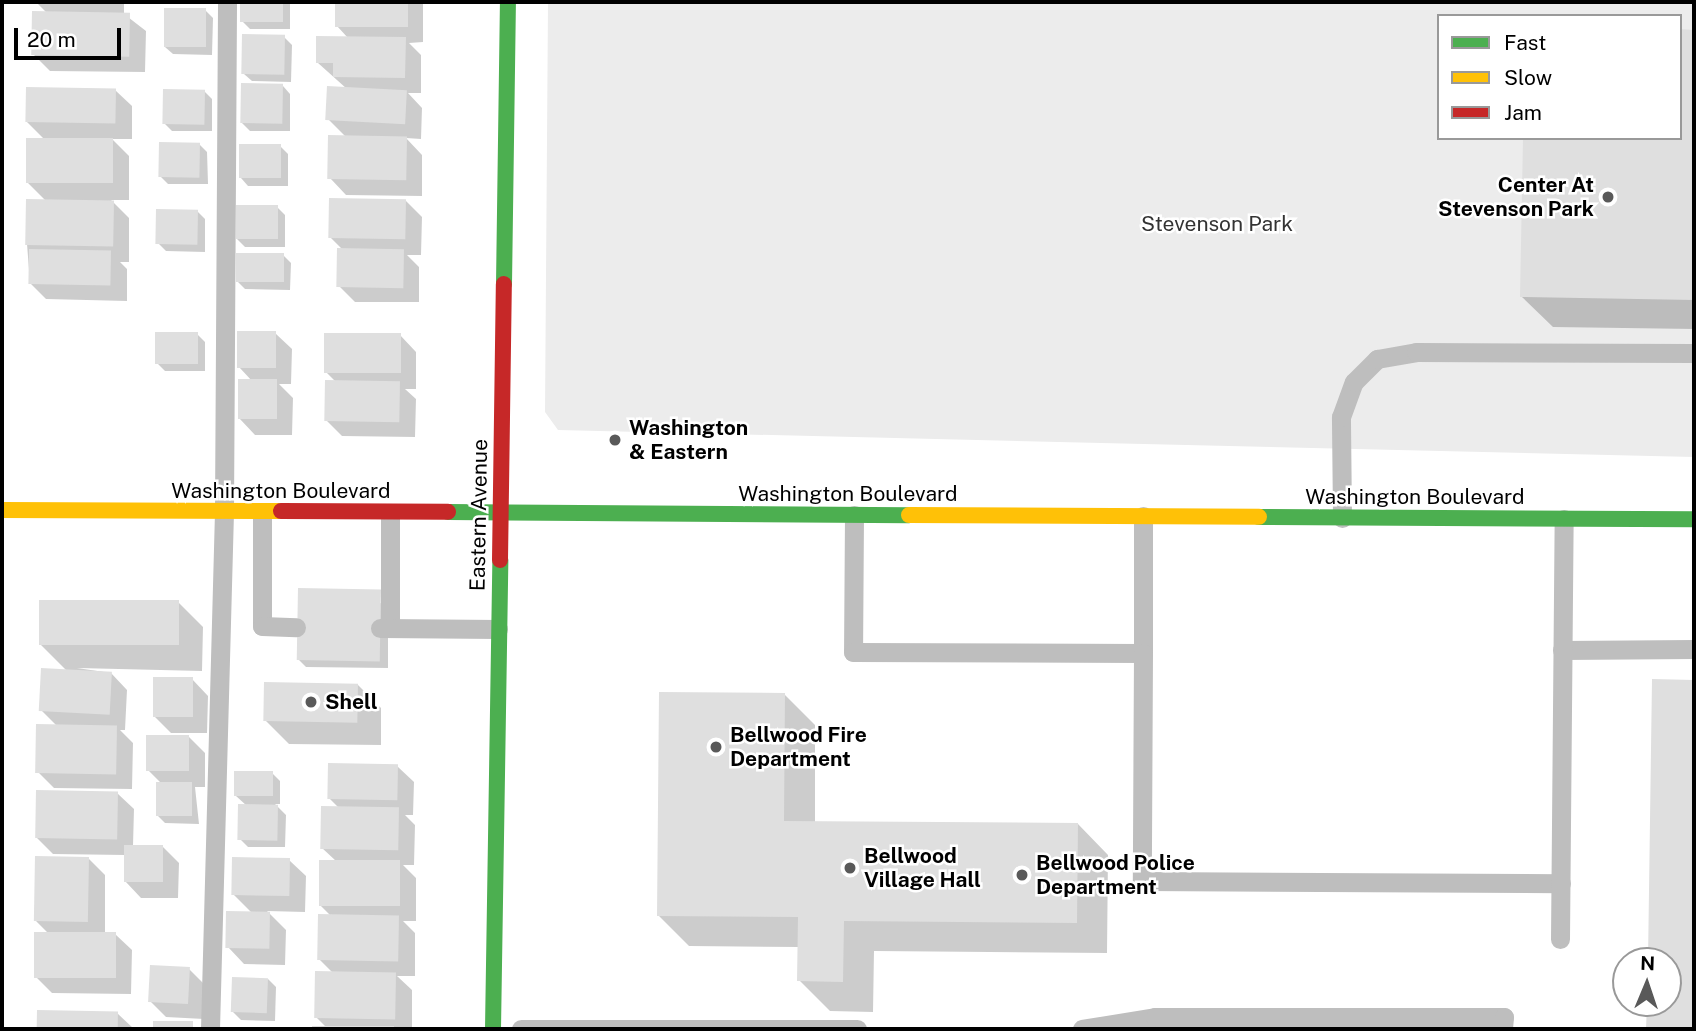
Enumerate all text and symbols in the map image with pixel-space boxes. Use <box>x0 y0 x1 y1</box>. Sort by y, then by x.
scale bar <box>18 14 124 58</box>
legend <box>1437 14 1682 140</box>
text: 20 m <box>27 27 76 52</box>
text: Fast <box>1504 30 1546 55</box>
text: Slow <box>1504 65 1552 90</box>
text: Jam <box>1504 100 1542 125</box>
place label: Center At Stevenson Park <box>1438 172 1594 222</box>
marker: Center At Stevenson Park <box>1600 189 1616 205</box>
park label: Stevenson Park <box>1141 211 1293 237</box>
place label: Washington & Eastern <box>629 415 748 465</box>
marker: Washington & Eastern <box>607 432 623 448</box>
street label: Eastern Avenue <box>465 439 493 591</box>
street label: Washington Boulevard <box>171 478 391 504</box>
street label: Washington Boulevard <box>738 481 958 507</box>
street label: Washington Boulevard <box>1305 484 1525 510</box>
place label: Shell <box>325 689 378 715</box>
marker: Shell <box>303 694 319 710</box>
place label: Bellwood Fire Department <box>730 722 867 772</box>
marker: Bellwood Fire Department <box>708 739 724 755</box>
place label: Bellwood Village Hall <box>864 843 981 893</box>
place label: Bellwood Police Department <box>1036 850 1195 900</box>
marker: Bellwood Village Hall <box>842 860 858 876</box>
marker: Bellwood Police Department <box>1014 867 1030 883</box>
north arrow <box>1612 947 1682 1017</box>
text: N <box>1640 952 1655 974</box>

